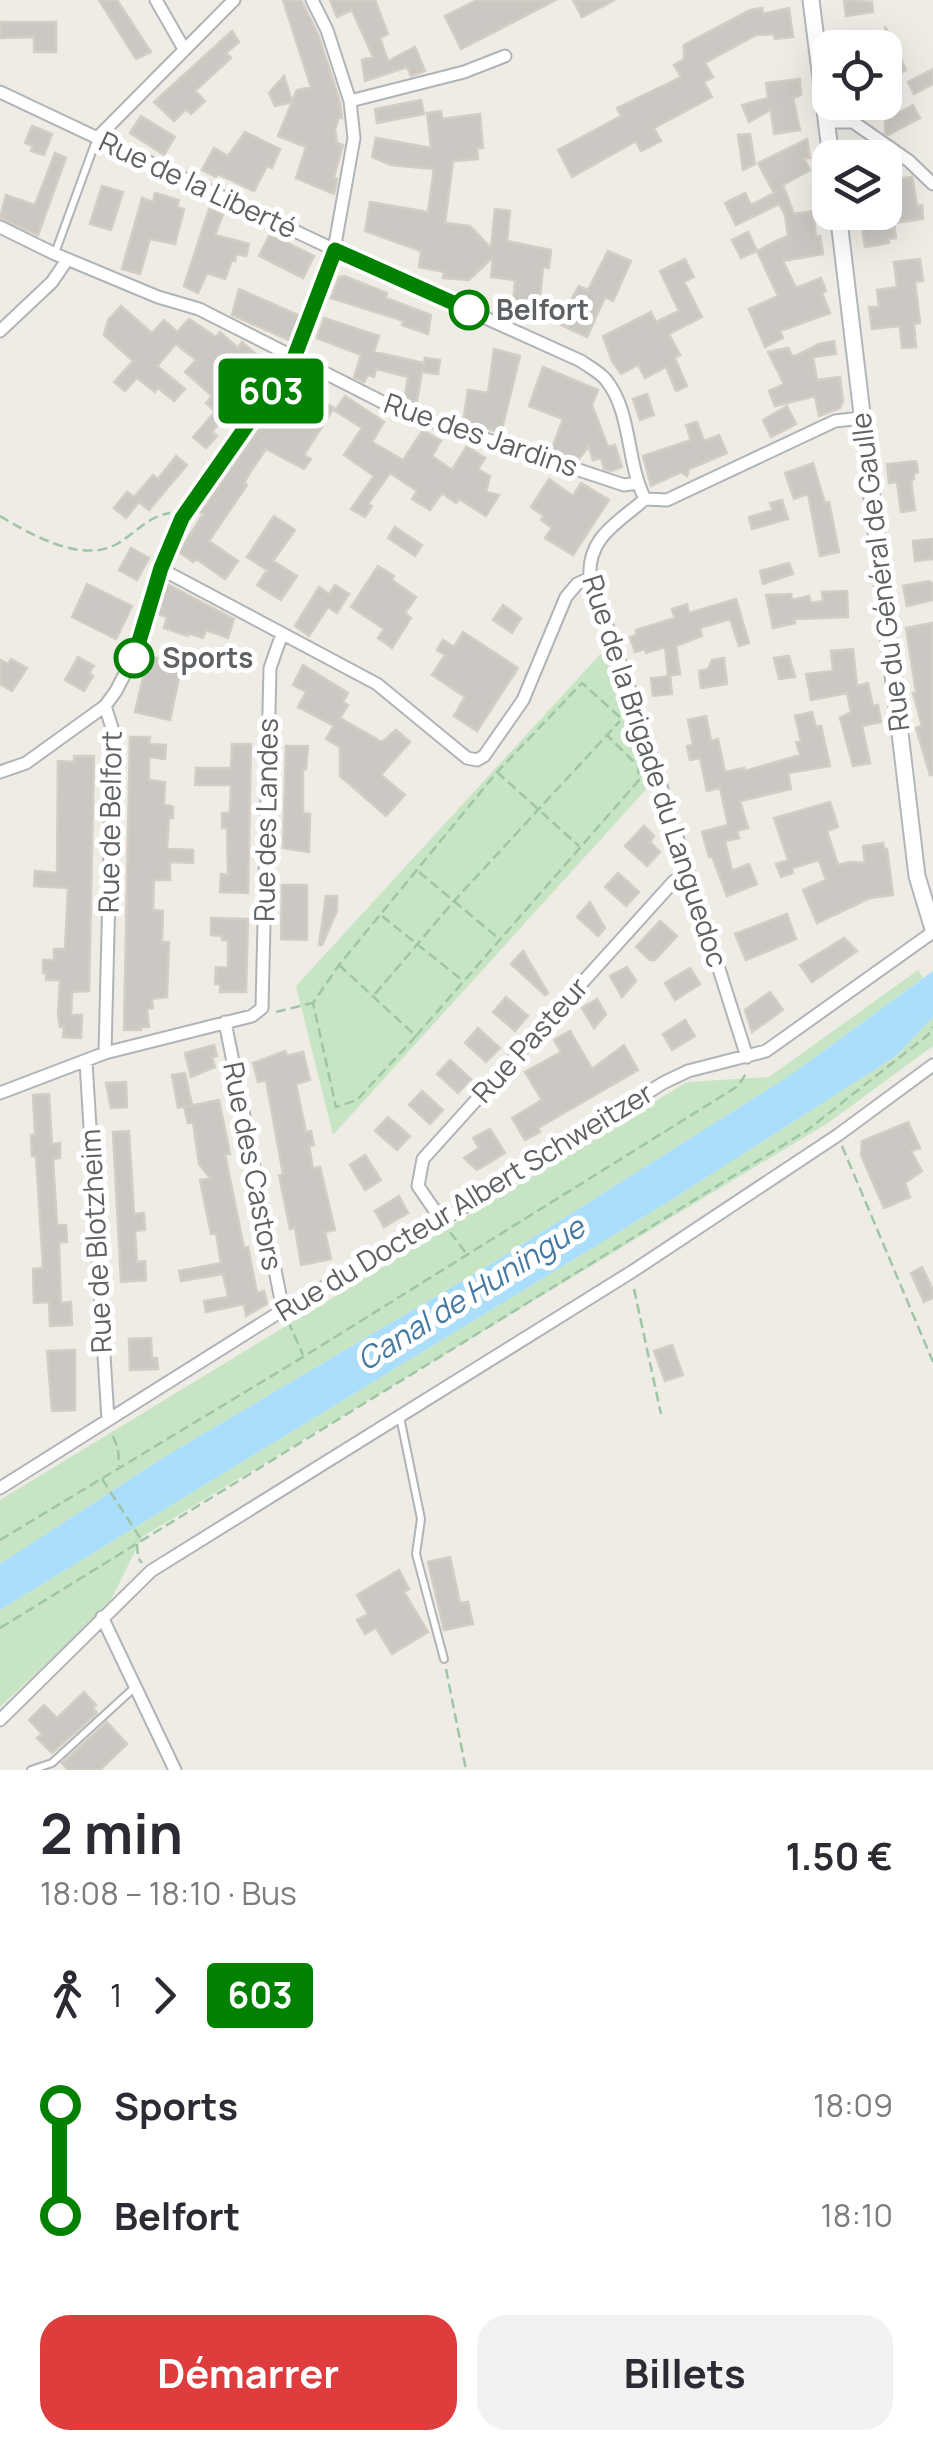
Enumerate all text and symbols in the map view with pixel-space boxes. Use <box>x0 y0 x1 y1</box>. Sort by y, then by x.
map controls <box>812 30 902 230</box>
button: locate <box>812 30 902 120</box>
street label: Rue de la Liberté <box>93 122 303 247</box>
button: layers <box>812 140 902 230</box>
place label: Belfort <box>496 290 589 328</box>
marker: Belfort <box>450 291 488 329</box>
line badge: 603 <box>214 358 328 424</box>
text: 603 <box>238 367 304 415</box>
street label: Rue des Jardins <box>379 383 583 485</box>
street label: Rue du Général de Gaulle <box>841 411 917 734</box>
street label: Rue de la Brigade du Languedoc <box>574 570 737 972</box>
place label: Sports <box>162 638 253 676</box>
marker: Sports <box>115 639 153 677</box>
street label: Rue des Landes <box>244 718 286 922</box>
street label: Rue de Belfort <box>88 731 130 913</box>
street label: Rue Pasteur <box>463 968 596 1110</box>
street label: Rue des Castors <box>215 1058 293 1273</box>
street label: Rue du Docteur Albert Schweitzer <box>268 1073 659 1329</box>
street label: Rue de Blotzheim <box>70 1128 120 1354</box>
water label: Canal de Huningue <box>349 1205 593 1379</box>
text: 2 min <box>40 1795 183 1871</box>
text: 1.50 € <box>786 1829 893 1881</box>
text: 18:08 – 18:10 · Bus <box>40 1871 297 1915</box>
icon: walk <box>40 1968 95 2023</box>
icon: forward <box>137 1968 192 2023</box>
text: 603 <box>227 1971 293 2019</box>
text: 1 <box>110 1973 122 2017</box>
text: Sports <box>114 2079 238 2131</box>
text: 18:09 <box>813 2083 893 2127</box>
text: Belfort <box>114 2189 240 2241</box>
text: 18:10 <box>820 2193 893 2237</box>
button: Démarrer <box>40 2315 457 2430</box>
button: Billets <box>477 2315 893 2430</box>

